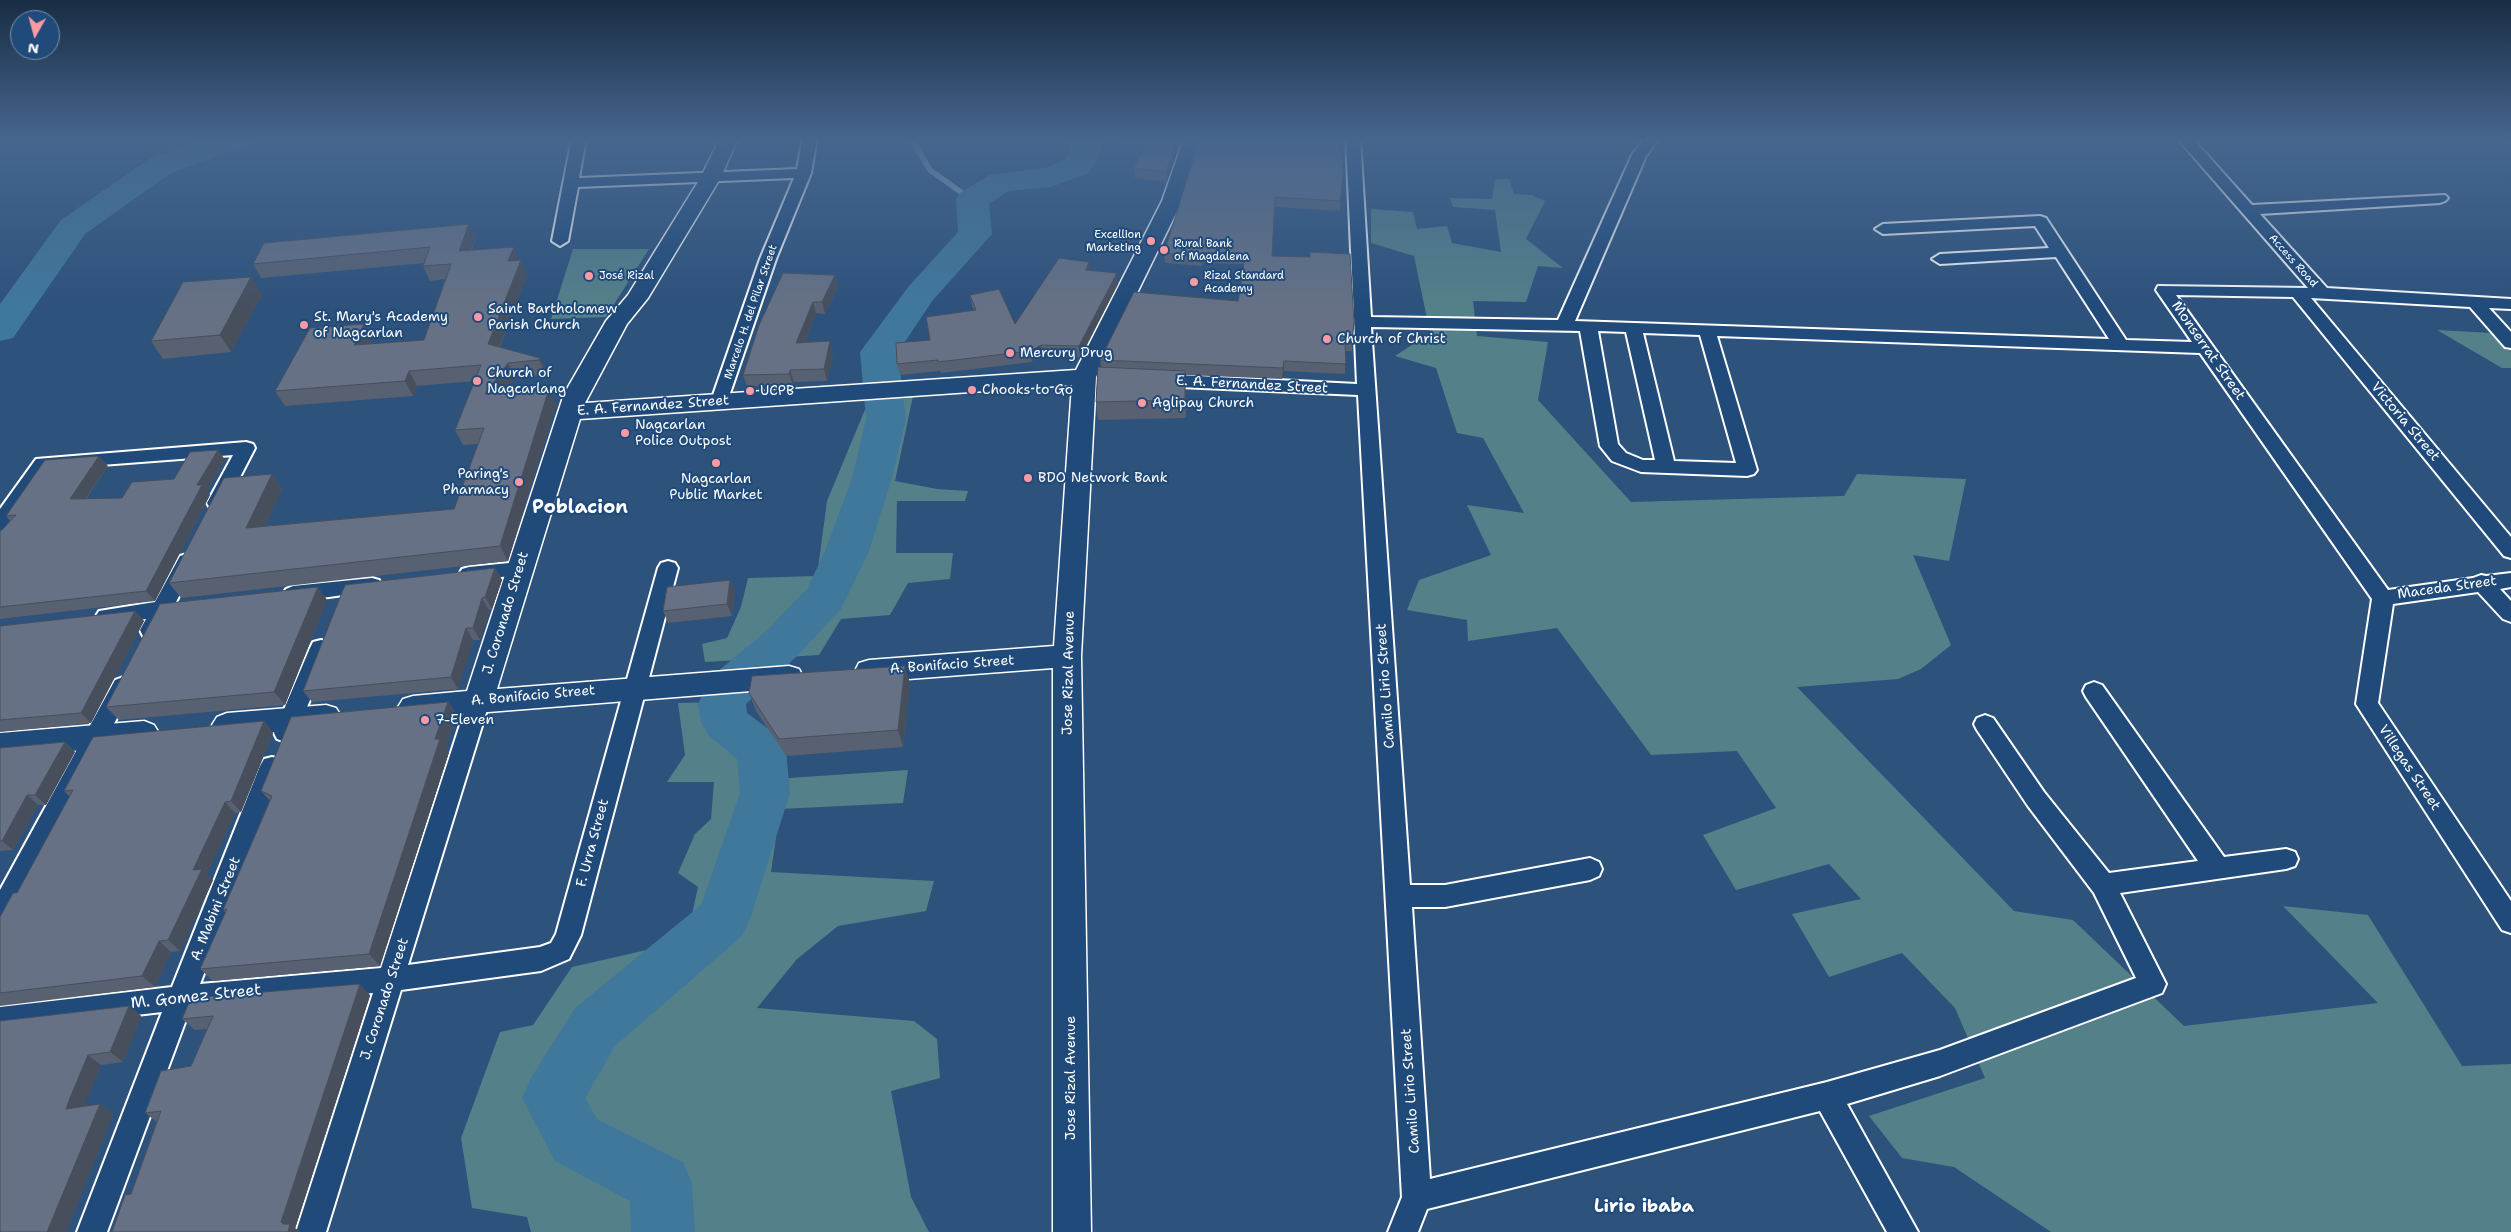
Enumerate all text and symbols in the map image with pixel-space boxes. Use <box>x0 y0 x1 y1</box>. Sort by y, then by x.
north arrow <box>10 10 60 60</box>
text: N <box>27 39 40 59</box>
place label: Excellion Marketing <box>1086 228 1141 254</box>
street label: Access Road <box>2266 232 2320 290</box>
marker: Excellion Marketing <box>1145 235 1157 247</box>
place label: Rural Bank of Magdalena <box>1174 237 1249 263</box>
street label: Marcelo H. del Pilar Street <box>722 243 780 381</box>
marker: Rural Bank of Magdalena <box>1158 244 1170 256</box>
place label: José Rizal <box>599 269 654 283</box>
place label: Rizal Standard Academy <box>1204 269 1284 295</box>
marker: José Rizal <box>583 270 595 282</box>
marker: Rizal Standard Academy <box>1188 276 1200 288</box>
street label: Monserrat Street <box>2168 298 2248 404</box>
place label: Saint Bartholomew Parish Church <box>488 301 617 334</box>
place label: St. Mary's Academy of Nagcarlan <box>314 309 448 342</box>
marker: Saint Bartholomew Parish Church <box>472 311 484 323</box>
marker: St. Mary's Academy of Nagcarlan <box>298 319 310 331</box>
place label: Church of Christ <box>1337 331 1446 347</box>
marker: Church of Christ <box>1321 333 1333 345</box>
place label: Mercury Drug <box>1020 345 1113 361</box>
marker: Mercury Drug <box>1004 347 1016 359</box>
place label: Church of Nagcarlang <box>487 365 566 398</box>
street label: E. A. Fernandez Street <box>1175 373 1329 397</box>
marker: Church of Nagcarlang <box>471 375 483 387</box>
street label: Victoria Street <box>2367 379 2443 465</box>
place label: Chooks to Go <box>982 382 1073 398</box>
place label: UCPB <box>760 383 794 399</box>
marker: Chooks to Go <box>966 384 978 396</box>
marker: UCPB <box>744 385 756 397</box>
street label: E. A. Fernandez Street <box>576 392 730 420</box>
place label: Aglipay Church <box>1152 395 1254 411</box>
marker: Aglipay Church <box>1136 397 1148 409</box>
place label: Nagcarlan Police Outpost <box>635 417 732 450</box>
marker: Nagcarlan Police Outpost <box>619 427 631 439</box>
marker: Nagcarlan Public Market <box>710 457 722 469</box>
place label: Paring's Pharmacy <box>442 466 509 498</box>
place label: BDO Network Bank <box>1038 470 1168 486</box>
place label: Nagcarlan Public Market <box>669 471 763 504</box>
marker: BDO Network Bank <box>1022 472 1034 484</box>
marker: Paring's Pharmacy <box>513 476 525 488</box>
district label: Poblacion <box>532 497 628 519</box>
street label: J. Coronado Street <box>479 550 533 676</box>
street label: Maceda Street <box>2396 573 2498 603</box>
street label: Jose Rizal Avenue <box>1060 611 1078 735</box>
street label: Camilo Lirio Street <box>1373 623 1399 749</box>
street label: A. Bonifacio Street <box>889 652 1015 678</box>
street label: A. Bonifacio Street <box>470 682 596 710</box>
place label: 7-Eleven <box>435 712 494 728</box>
marker: 7-Eleven <box>419 714 431 726</box>
street label: Villegas Street <box>2374 722 2444 814</box>
street label: F. Urra Street <box>573 797 613 889</box>
street label: A. Mabini Street <box>188 855 244 963</box>
street label: J. Coronado Street <box>357 936 413 1062</box>
street label: M. Gomez Street <box>130 981 262 1013</box>
street label: Jose Rizal Avenue <box>1063 1016 1079 1140</box>
street label: Camilo Lirio Street <box>1398 1028 1424 1154</box>
district label: Lirio ibaba <box>1594 1196 1694 1218</box>

